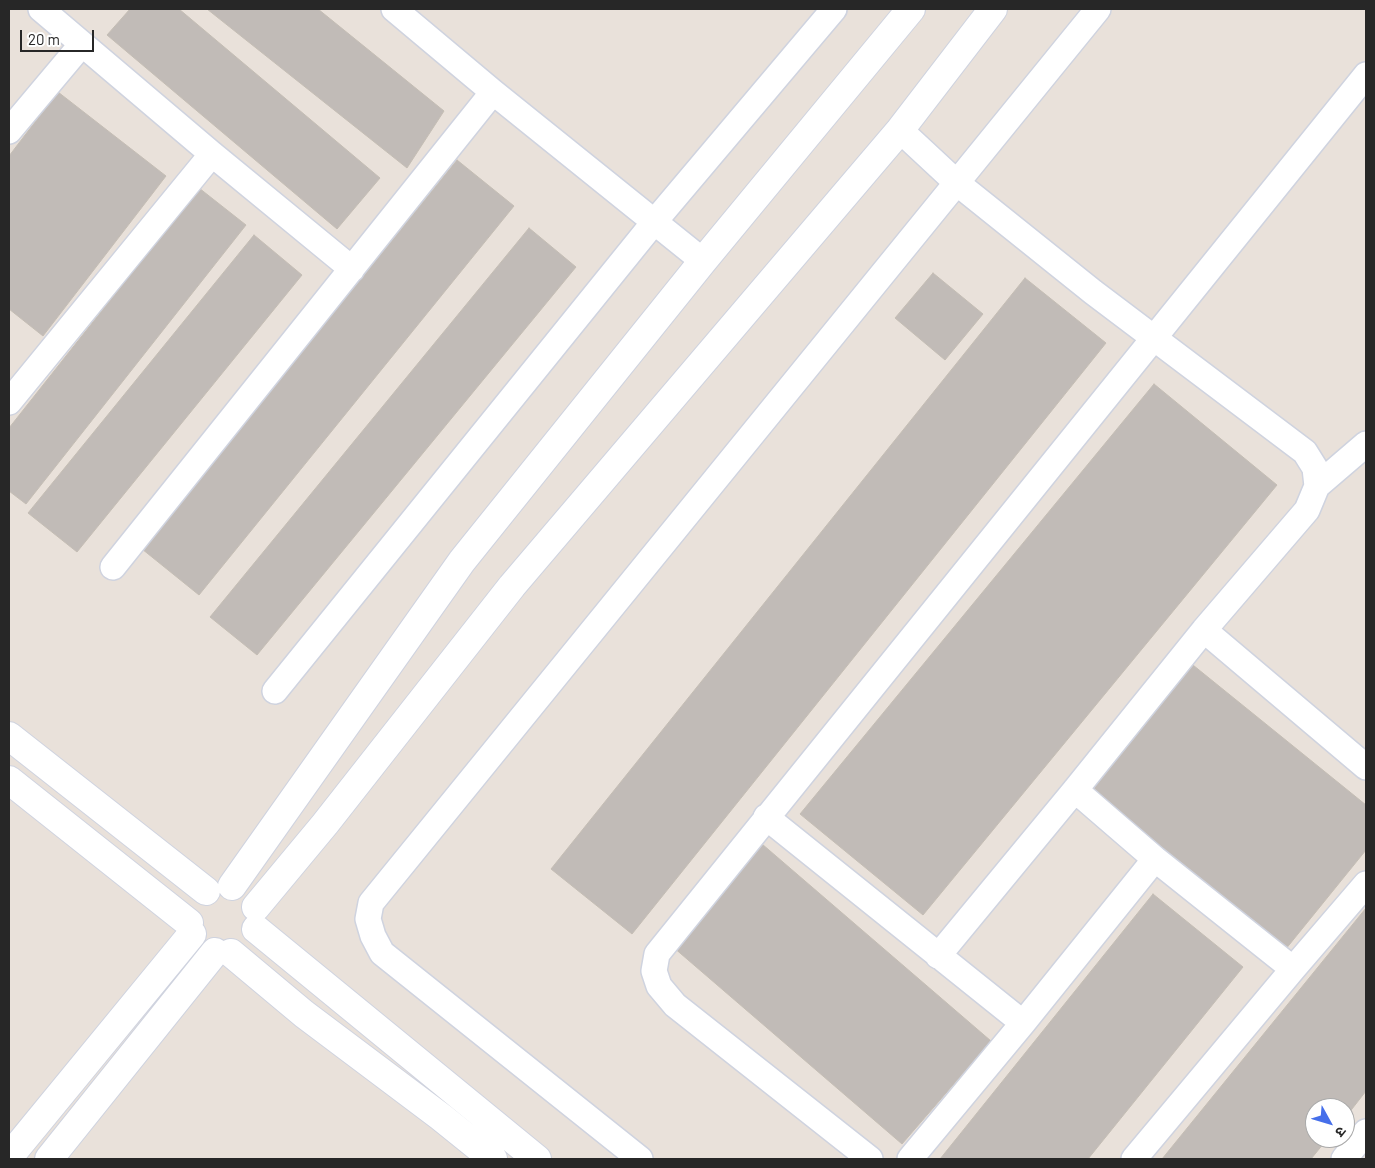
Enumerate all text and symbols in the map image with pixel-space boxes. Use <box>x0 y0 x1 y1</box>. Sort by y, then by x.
scale bar <box>22 20 96 52</box>
text: 20 m <box>28 30 60 48</box>
north arrow <box>1305 1098 1355 1148</box>
text: उ <box>1332 1124 1350 1141</box>

